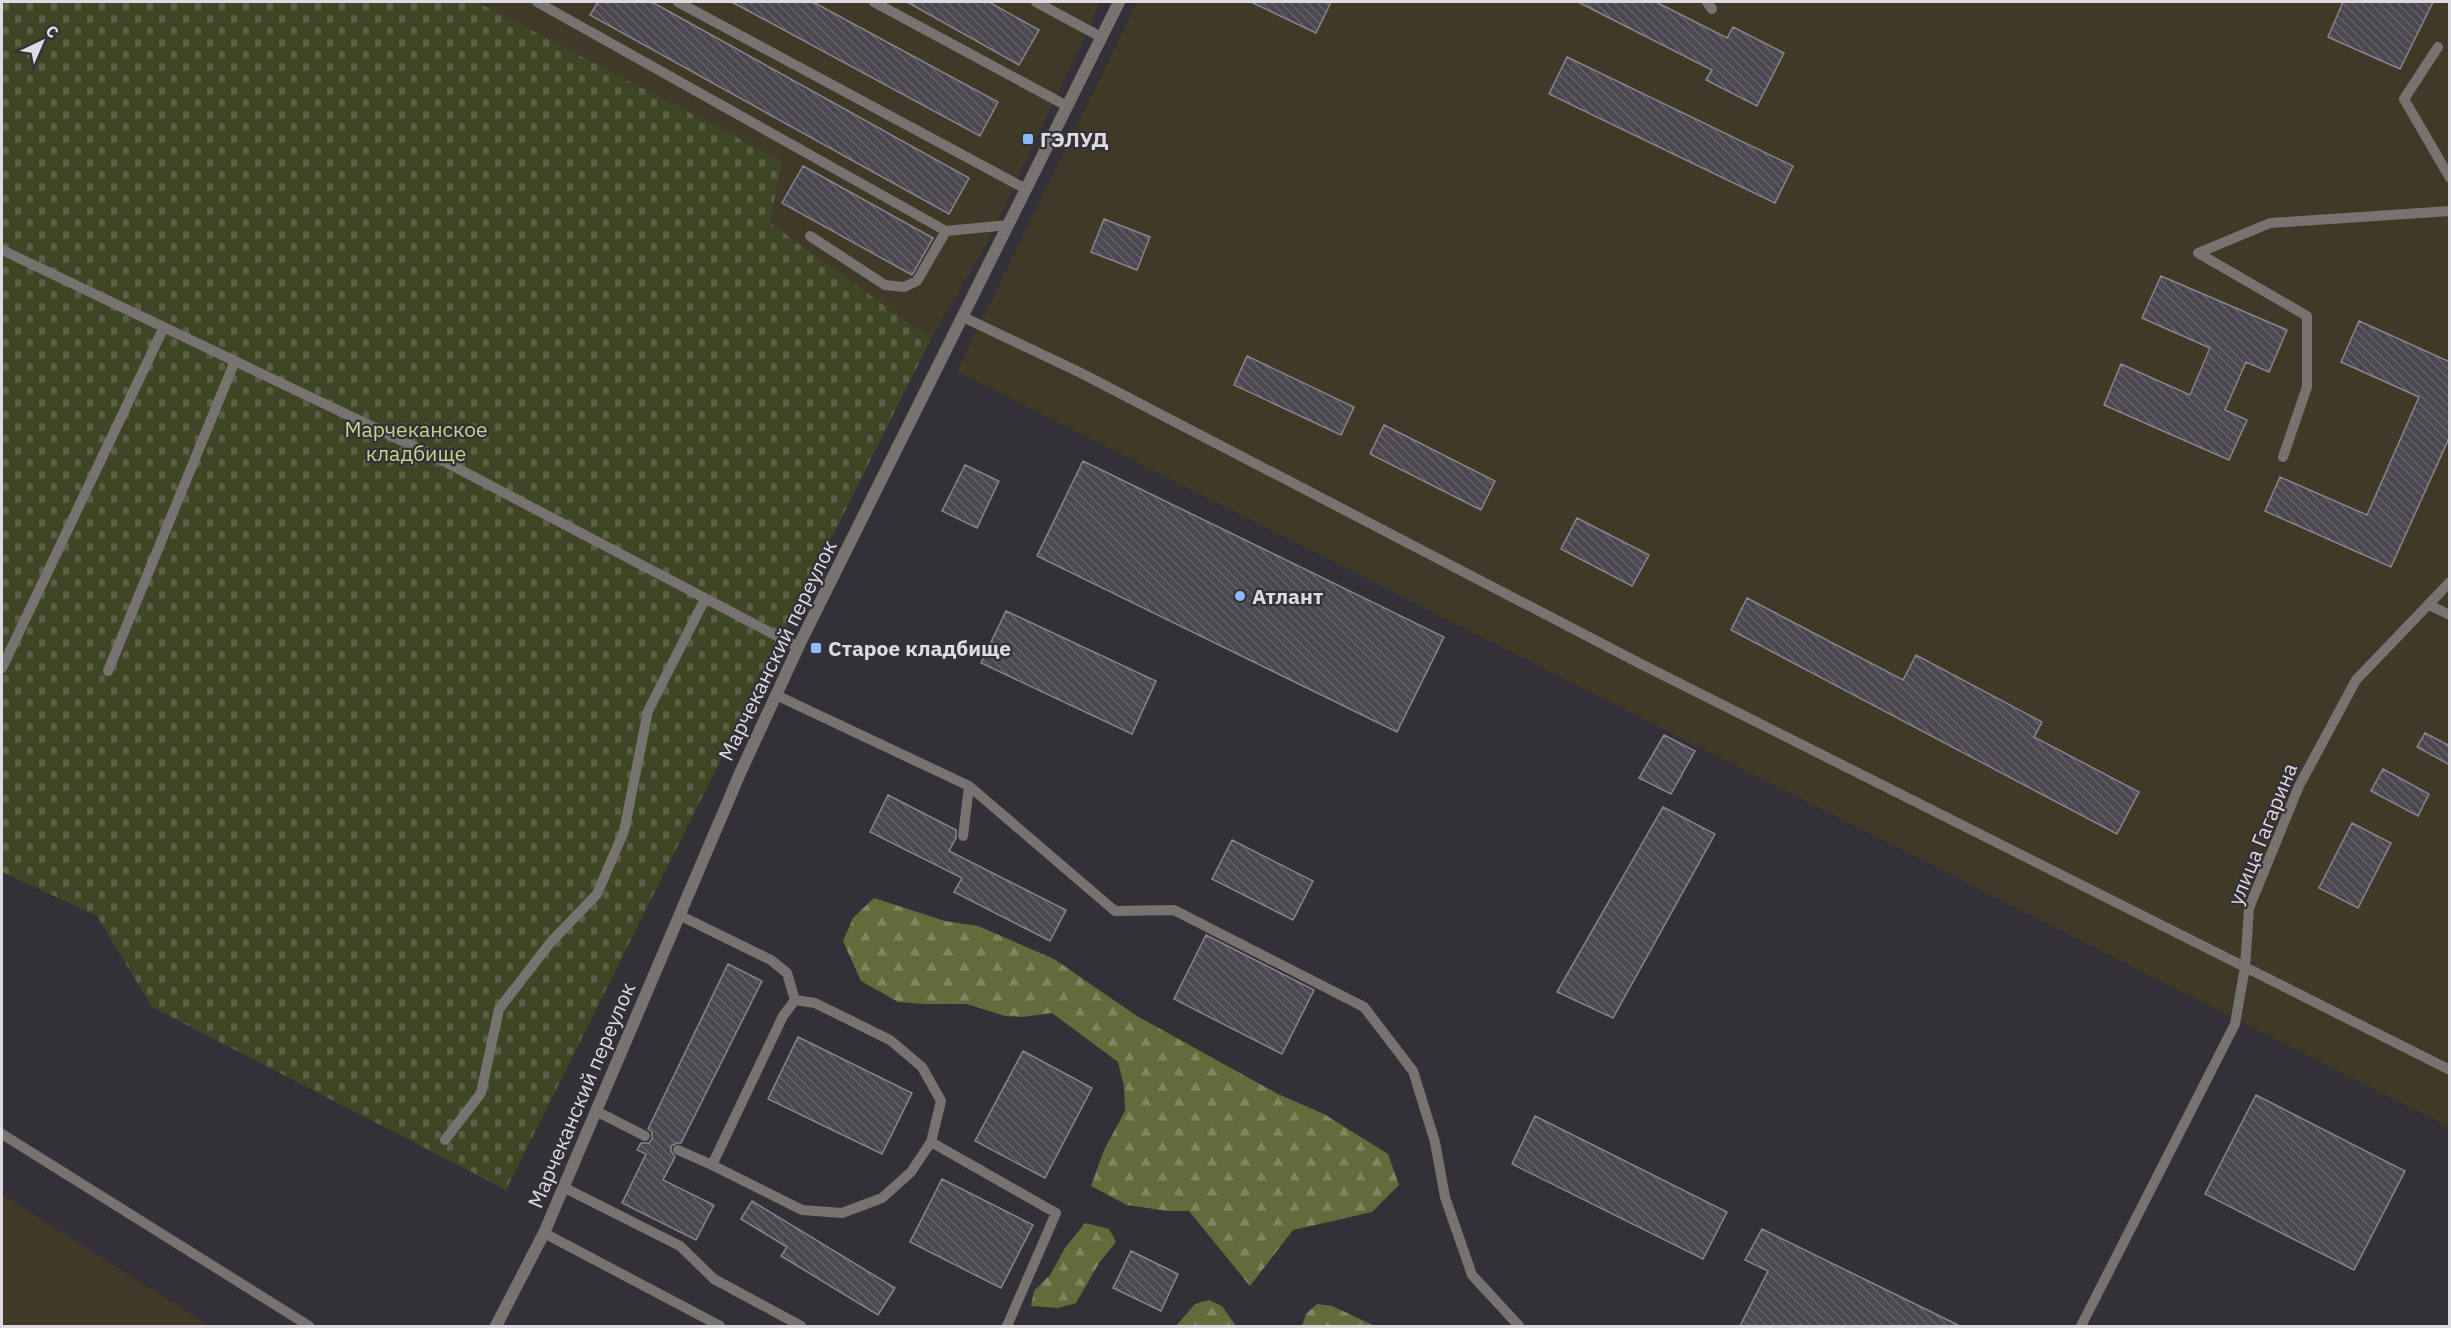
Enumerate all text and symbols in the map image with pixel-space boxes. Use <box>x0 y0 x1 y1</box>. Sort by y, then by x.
north arrow <box>12 12 72 72</box>
text: С <box>42 20 63 42</box>
place label: ГЭЛУД <box>1040 125 1109 153</box>
marker: ГЭЛУД <box>1021 132 1035 146</box>
park label: Марчеканское кладбище <box>344 415 488 467</box>
street label: Марчеканский переулок <box>711 535 843 765</box>
place label: Атлант <box>1252 582 1323 610</box>
marker: Атлант <box>1233 589 1247 603</box>
place label: Старое кладбище <box>828 634 1011 662</box>
marker: Старое кладбище <box>809 641 823 655</box>
street label: улица Гагарина <box>2221 759 2303 909</box>
street label: Марчеканский переулок <box>521 978 641 1212</box>

